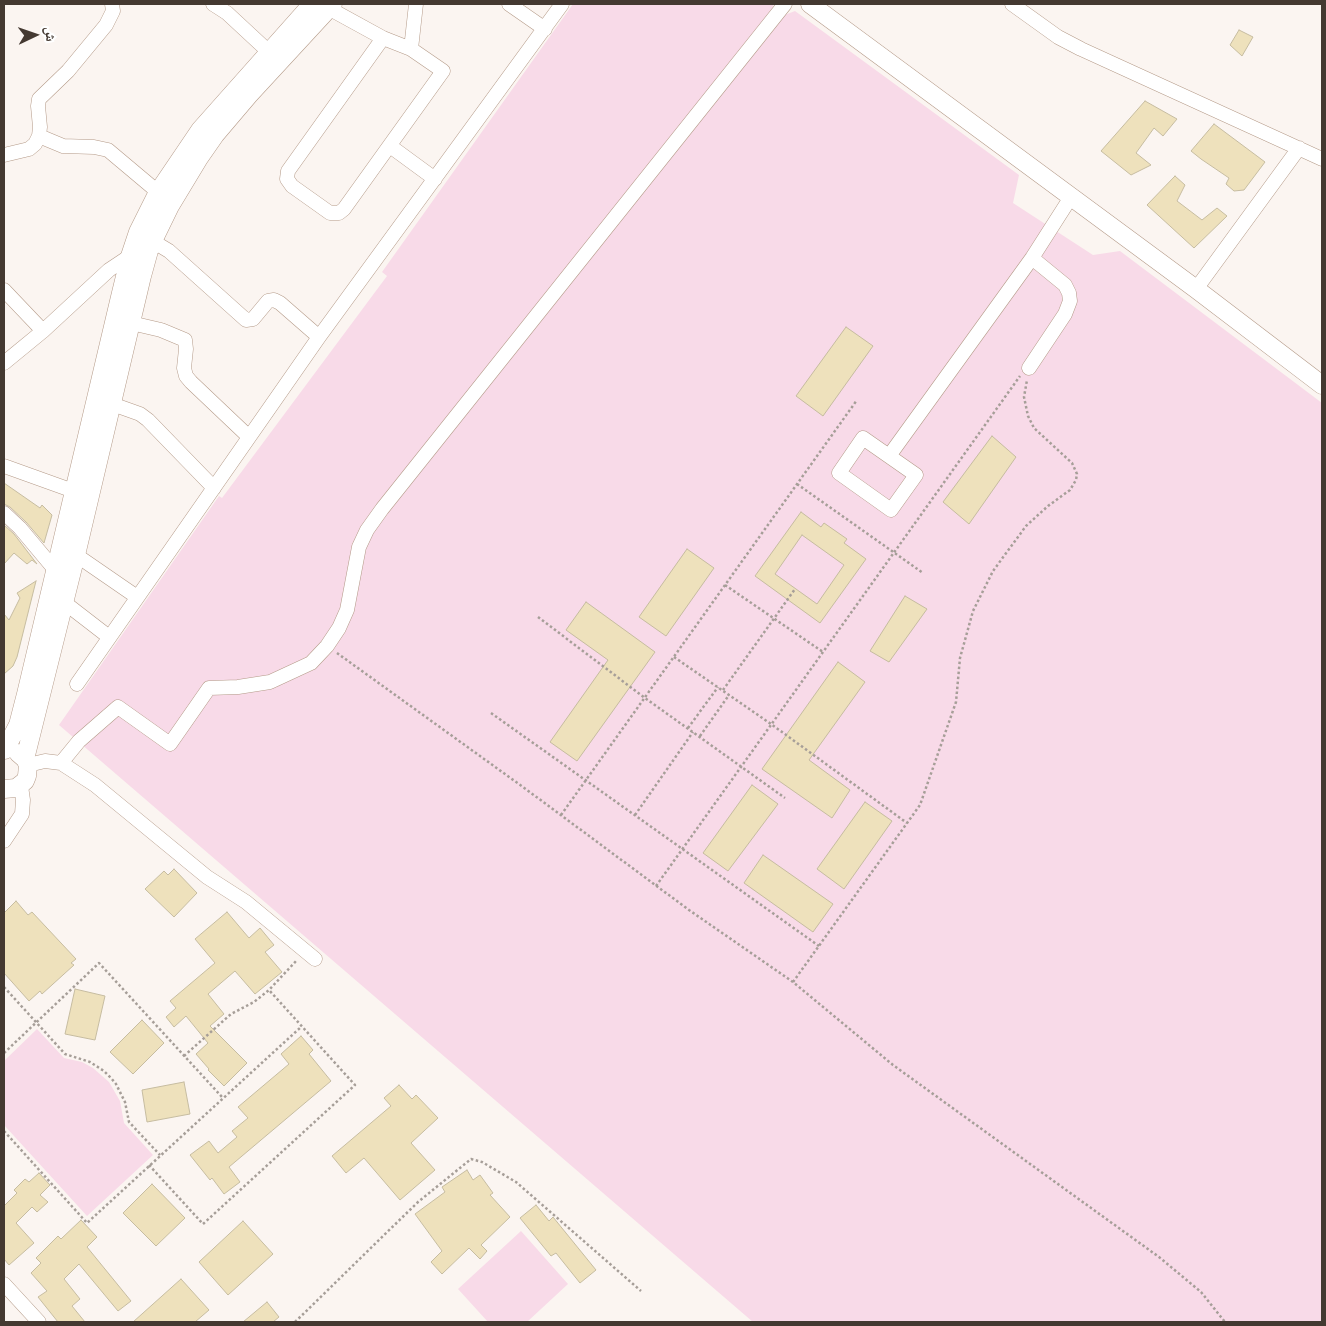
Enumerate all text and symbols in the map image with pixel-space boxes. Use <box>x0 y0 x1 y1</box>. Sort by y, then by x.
north arrow <box>10 10 60 60</box>
text: ش <box>42 26 59 42</box>

